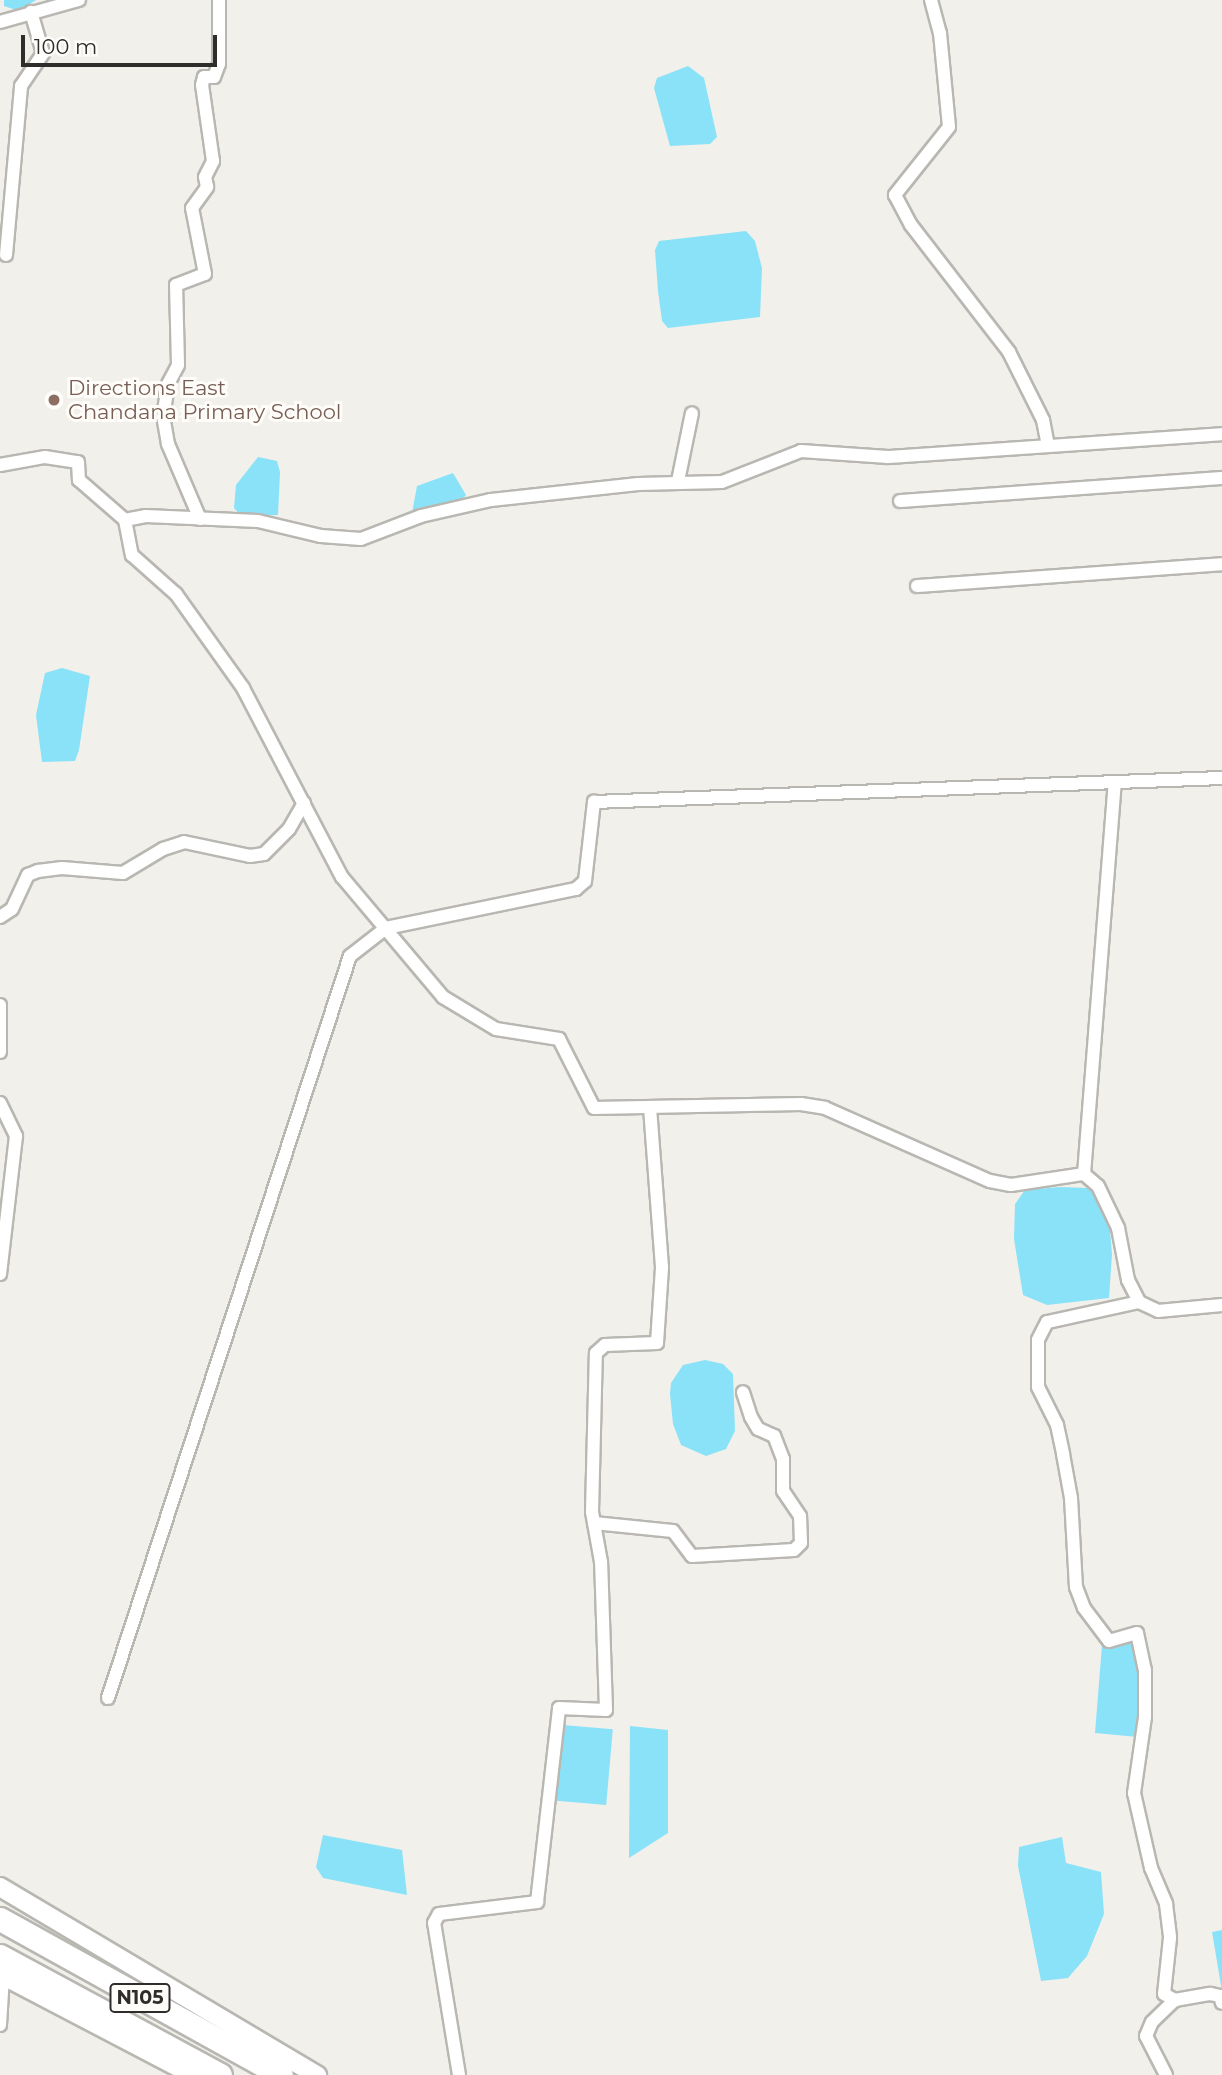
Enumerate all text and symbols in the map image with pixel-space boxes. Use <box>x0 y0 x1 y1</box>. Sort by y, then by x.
scale bar <box>24 21 220 65</box>
text: 100 m <box>34 34 97 59</box>
place label: Directions East Chandana Primary School <box>68 375 341 425</box>
marker: Directions East Chandana Primary School <box>46 392 62 408</box>
road number: N105 <box>108 1982 172 2014</box>

